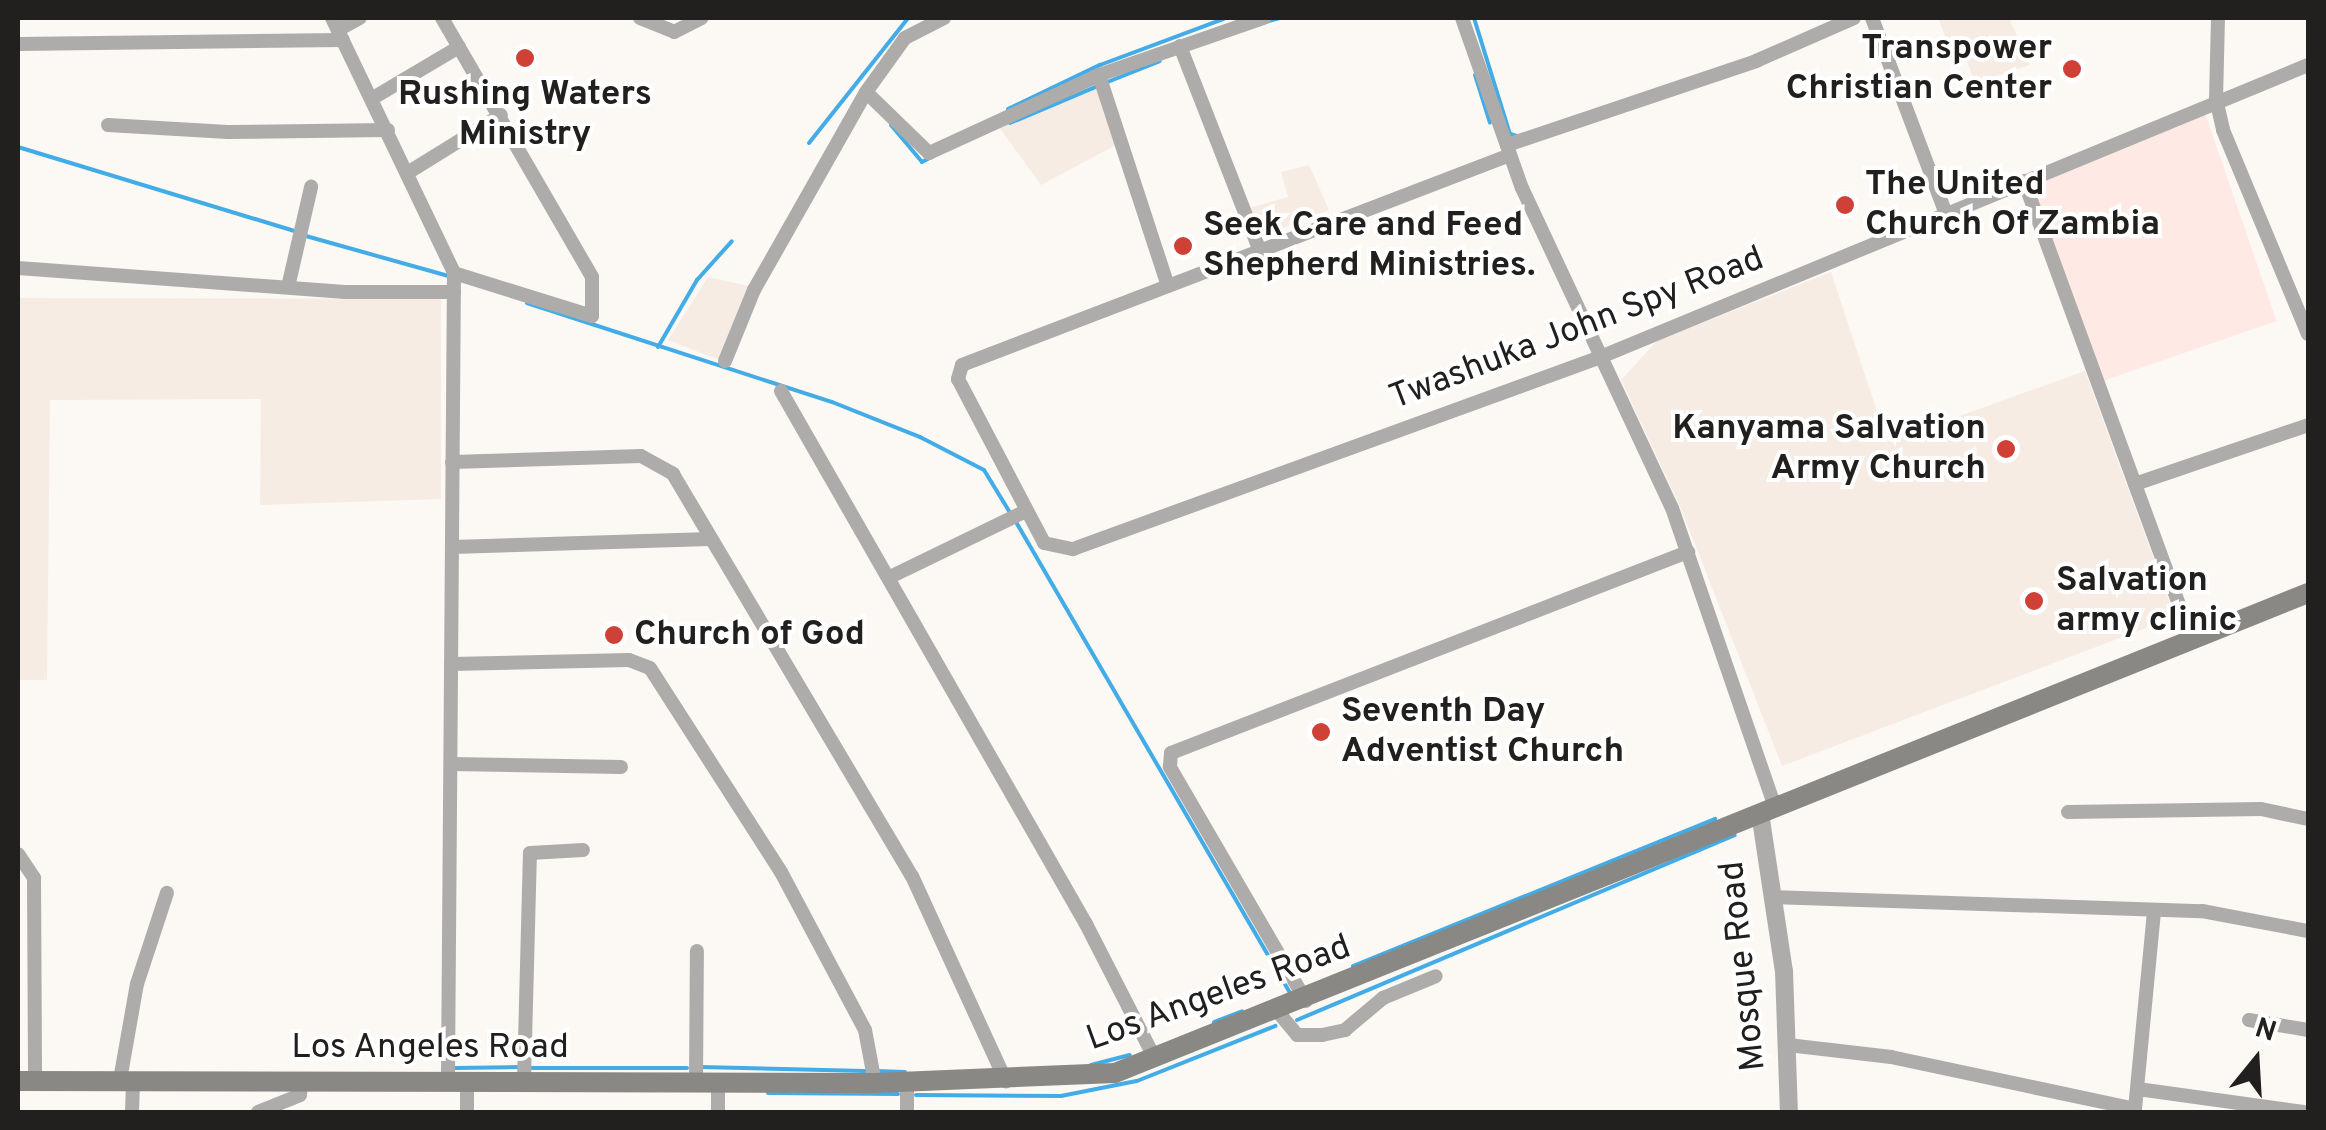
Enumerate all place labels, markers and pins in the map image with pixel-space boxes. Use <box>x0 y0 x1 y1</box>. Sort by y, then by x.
place label: Transpower Christian Center <box>1786 28 2052 110</box>
marker: Rushing Waters Ministry <box>514 47 536 69</box>
marker: Transpower Christian Center <box>2061 58 2083 80</box>
place label: Rushing Waters Ministry <box>398 74 652 156</box>
place label: The United Church Of Zambia <box>1865 164 2160 246</box>
marker: The United Church Of Zambia <box>1834 194 1856 216</box>
place label: Seek Care and Feed Shepherd Ministries. <box>1203 205 1535 287</box>
marker: Seek Care and Feed Shepherd Ministries. <box>1172 235 1194 257</box>
place label: Kanyama Salvation Army Church <box>1672 408 1986 490</box>
marker: Kanyama Salvation Army Church <box>1995 438 2017 460</box>
place label: Salvation army clinic <box>2056 560 2237 642</box>
marker: Salvation army clinic <box>2021 588 2047 614</box>
place label: Church of God <box>634 614 865 656</box>
marker: Church of God <box>603 624 625 646</box>
place label: Seventh Day Adventist Church <box>1341 691 1624 773</box>
marker: Seventh Day Adventist Church <box>1310 721 1332 743</box>

